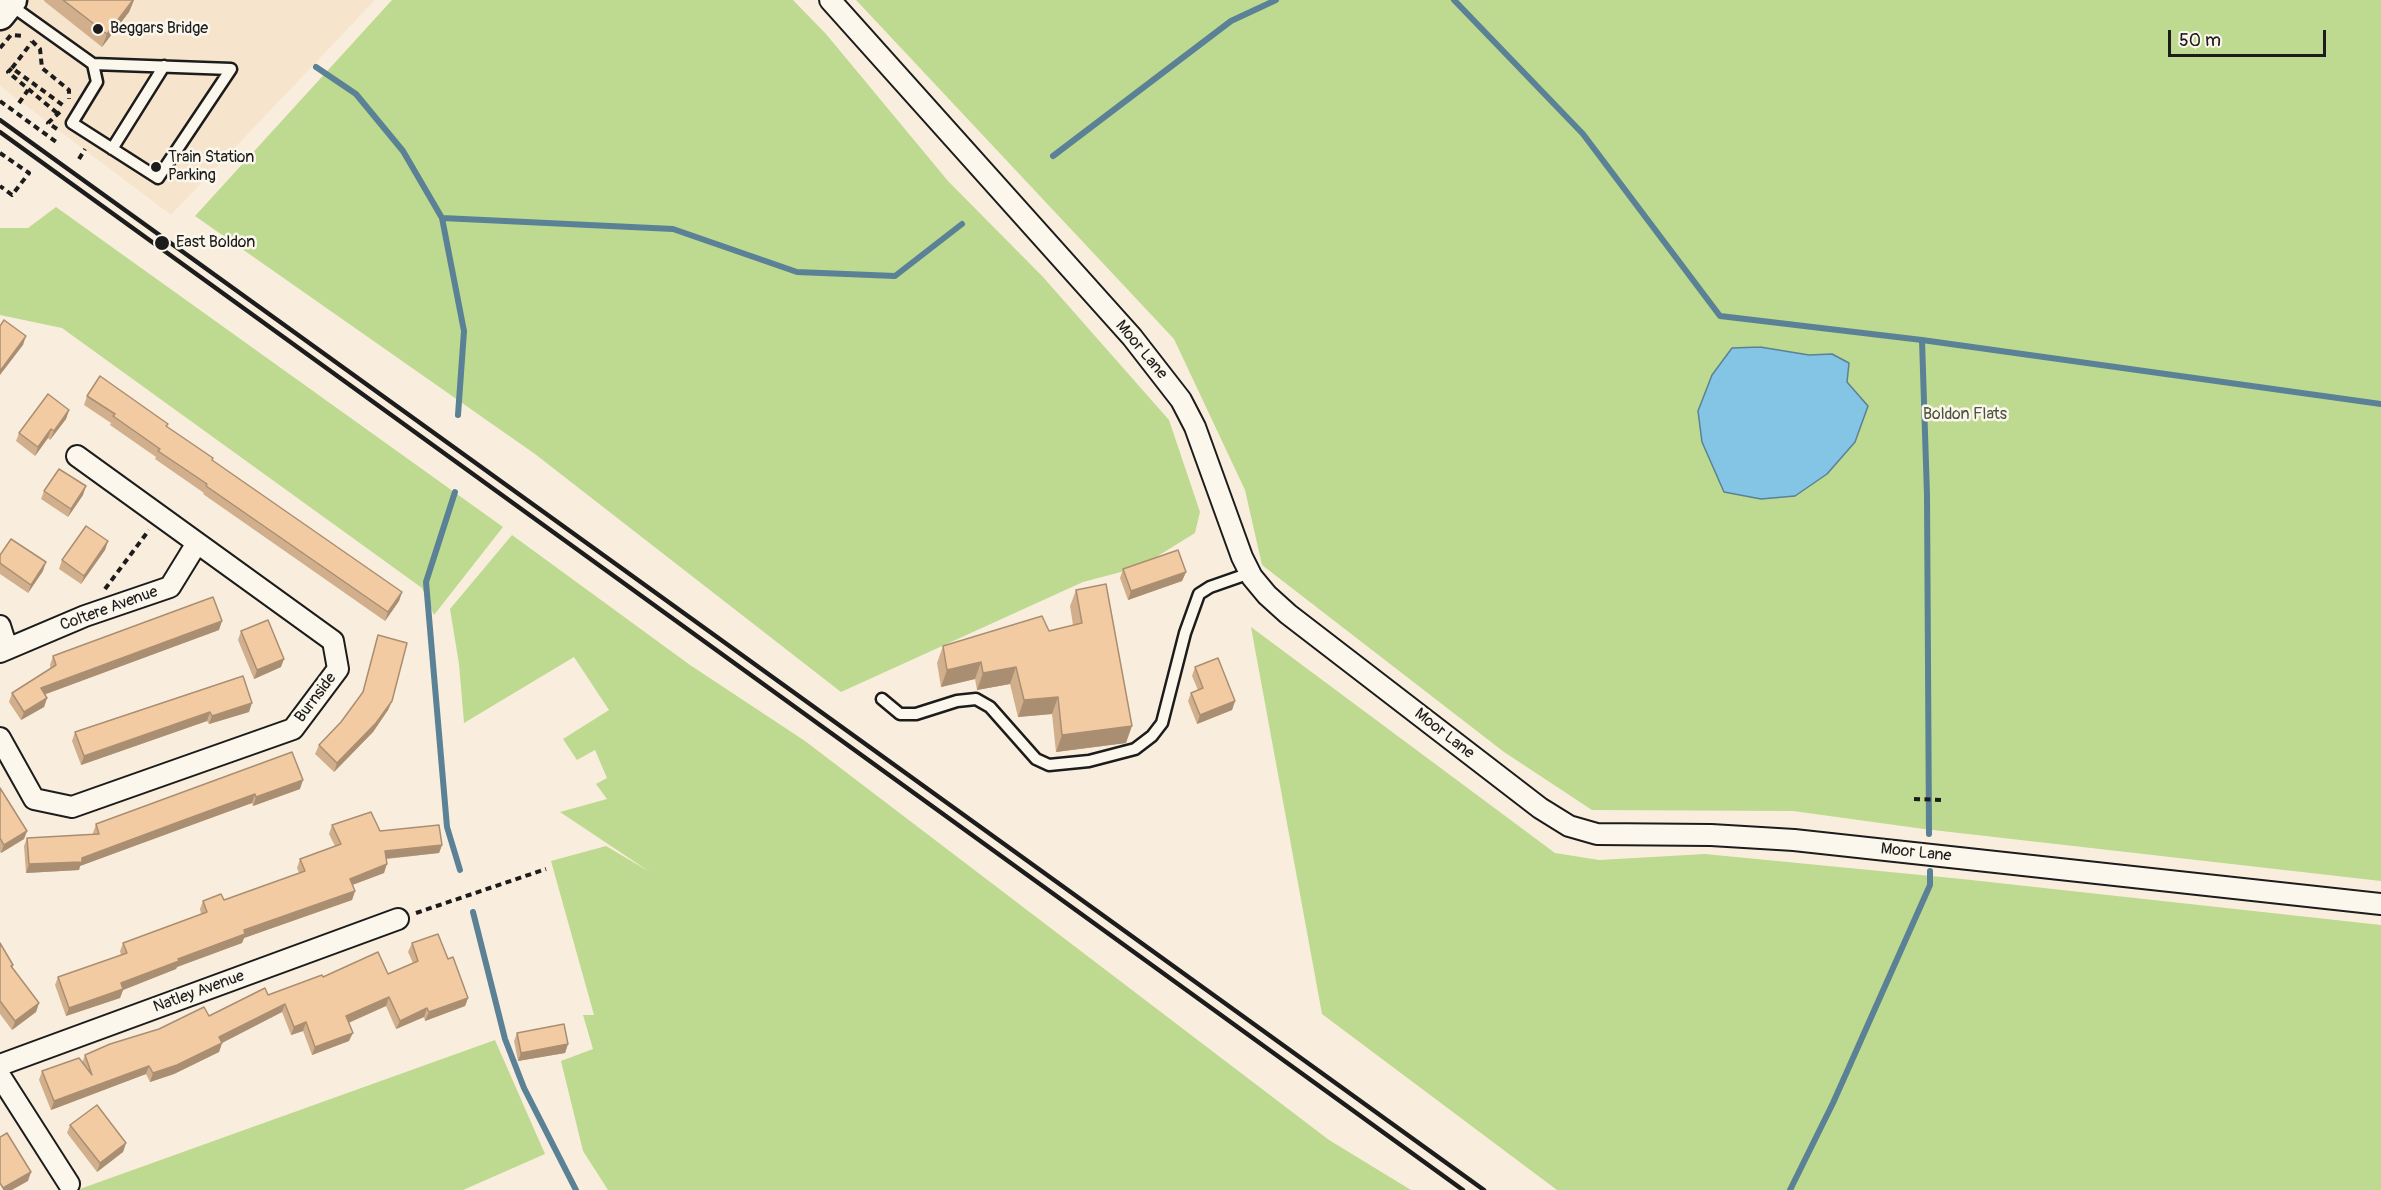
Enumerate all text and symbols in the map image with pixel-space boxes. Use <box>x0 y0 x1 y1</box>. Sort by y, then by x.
scale bar <box>2171 18 2328 56</box>
place label: Beggars Bridge <box>110 19 208 39</box>
marker: Beggars Bridge <box>91 22 105 36</box>
text: 50 m <box>2179 29 2221 52</box>
place label: Train Station Parking <box>168 148 254 186</box>
marker: Train Station Parking <box>149 160 163 174</box>
place label: East Boldon <box>176 233 255 253</box>
marker: East Boldon <box>153 234 171 252</box>
street label: Moor Lane <box>1111 317 1171 383</box>
park label: Boldon Flats <box>1923 405 2007 425</box>
street label: Coltere Avenue <box>58 582 160 636</box>
street label: Burnside <box>291 669 341 727</box>
street label: Moor Lane <box>1410 705 1478 763</box>
street label: Moor Lane <box>1880 840 1952 866</box>
street label: Natley Avenue <box>151 967 247 1017</box>

